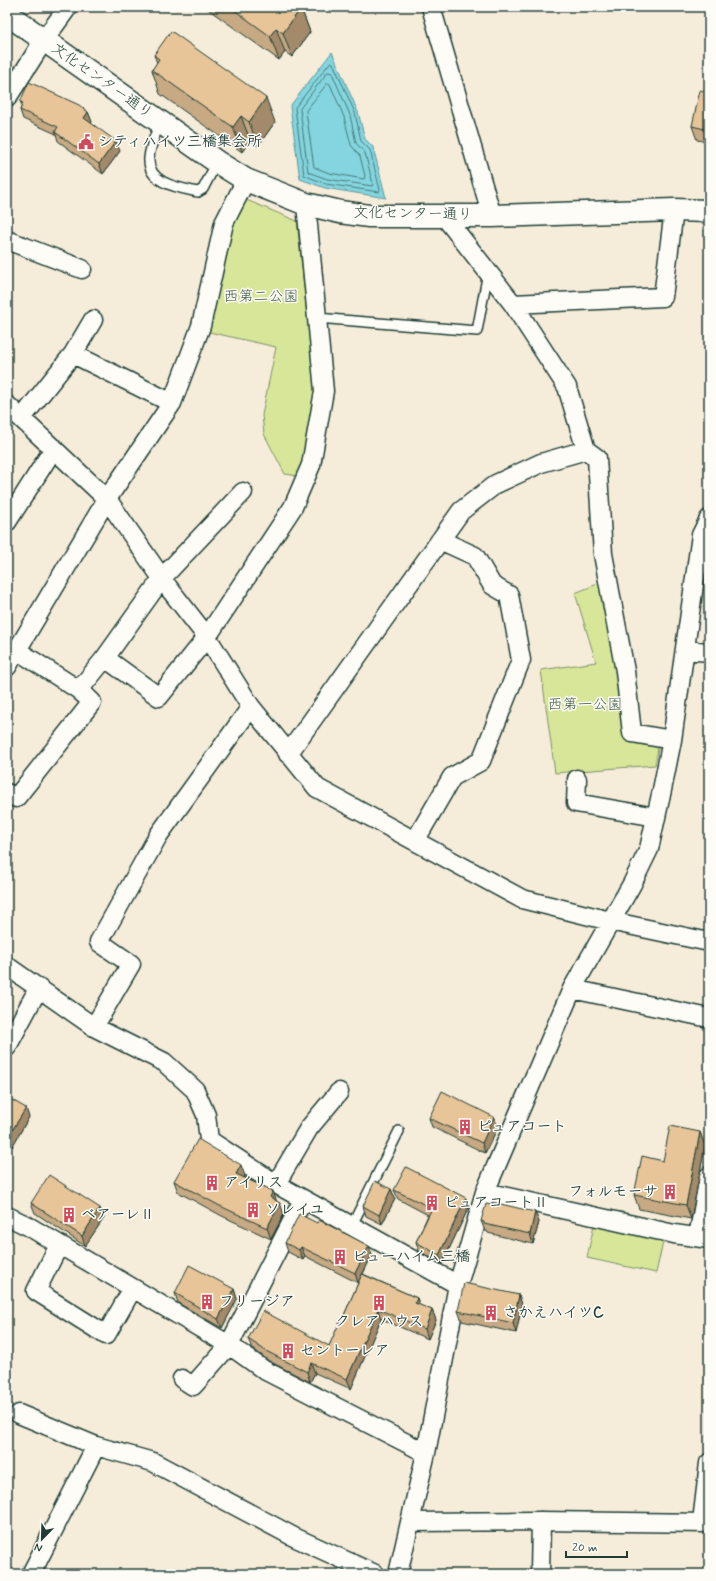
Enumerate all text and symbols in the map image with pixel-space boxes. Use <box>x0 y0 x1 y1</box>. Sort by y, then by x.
street label: 文化センター通り <box>47 39 157 123</box>
place label: シティハイツ三橋集会所 <box>98 132 262 152</box>
public building icon: シティハイツ三橋集会所 <box>77 133 95 151</box>
street label: 文化センター通り <box>353 203 473 225</box>
park label: 西第二公園 <box>223 287 299 307</box>
park label: 西第一公園 <box>547 695 623 715</box>
place label: ピュアコート <box>477 1117 567 1137</box>
building icon: ピュアコート <box>456 1118 474 1136</box>
place label: アイリス <box>224 1173 283 1193</box>
building icon: アイリス <box>203 1174 221 1192</box>
place label: フォルモーサ <box>569 1182 658 1202</box>
building icon: フォルモーサ <box>661 1183 679 1201</box>
place label: ピュアコートⅡ <box>444 1193 549 1213</box>
building icon: ピュアコートⅡ <box>423 1194 441 1212</box>
place label: ソレイユ <box>265 1200 324 1220</box>
building icon: ソレイユ <box>244 1201 262 1219</box>
place label: ベアーレⅡ <box>81 1205 155 1225</box>
building icon: ベアーレⅡ <box>60 1206 78 1224</box>
place label: ビューハイム三橋 <box>352 1247 470 1267</box>
building icon: ビューハイム三橋 <box>331 1248 349 1266</box>
place label: フリージア <box>219 1292 295 1312</box>
building icon: フリージア <box>198 1293 216 1311</box>
building icon: クレアハウス <box>370 1294 388 1312</box>
place label: さかえハイツC <box>503 1303 604 1323</box>
building icon: さかえハイツC <box>482 1304 500 1322</box>
place label: クレアハウス <box>335 1312 423 1332</box>
place label: セントーレア <box>300 1341 389 1361</box>
building icon: セントーレア <box>279 1342 297 1360</box>
north arrow <box>22 1519 62 1559</box>
scale bar <box>566 1533 627 1559</box>
text: N <box>32 1539 45 1555</box>
text: 20 m <box>572 1540 598 1556</box>

